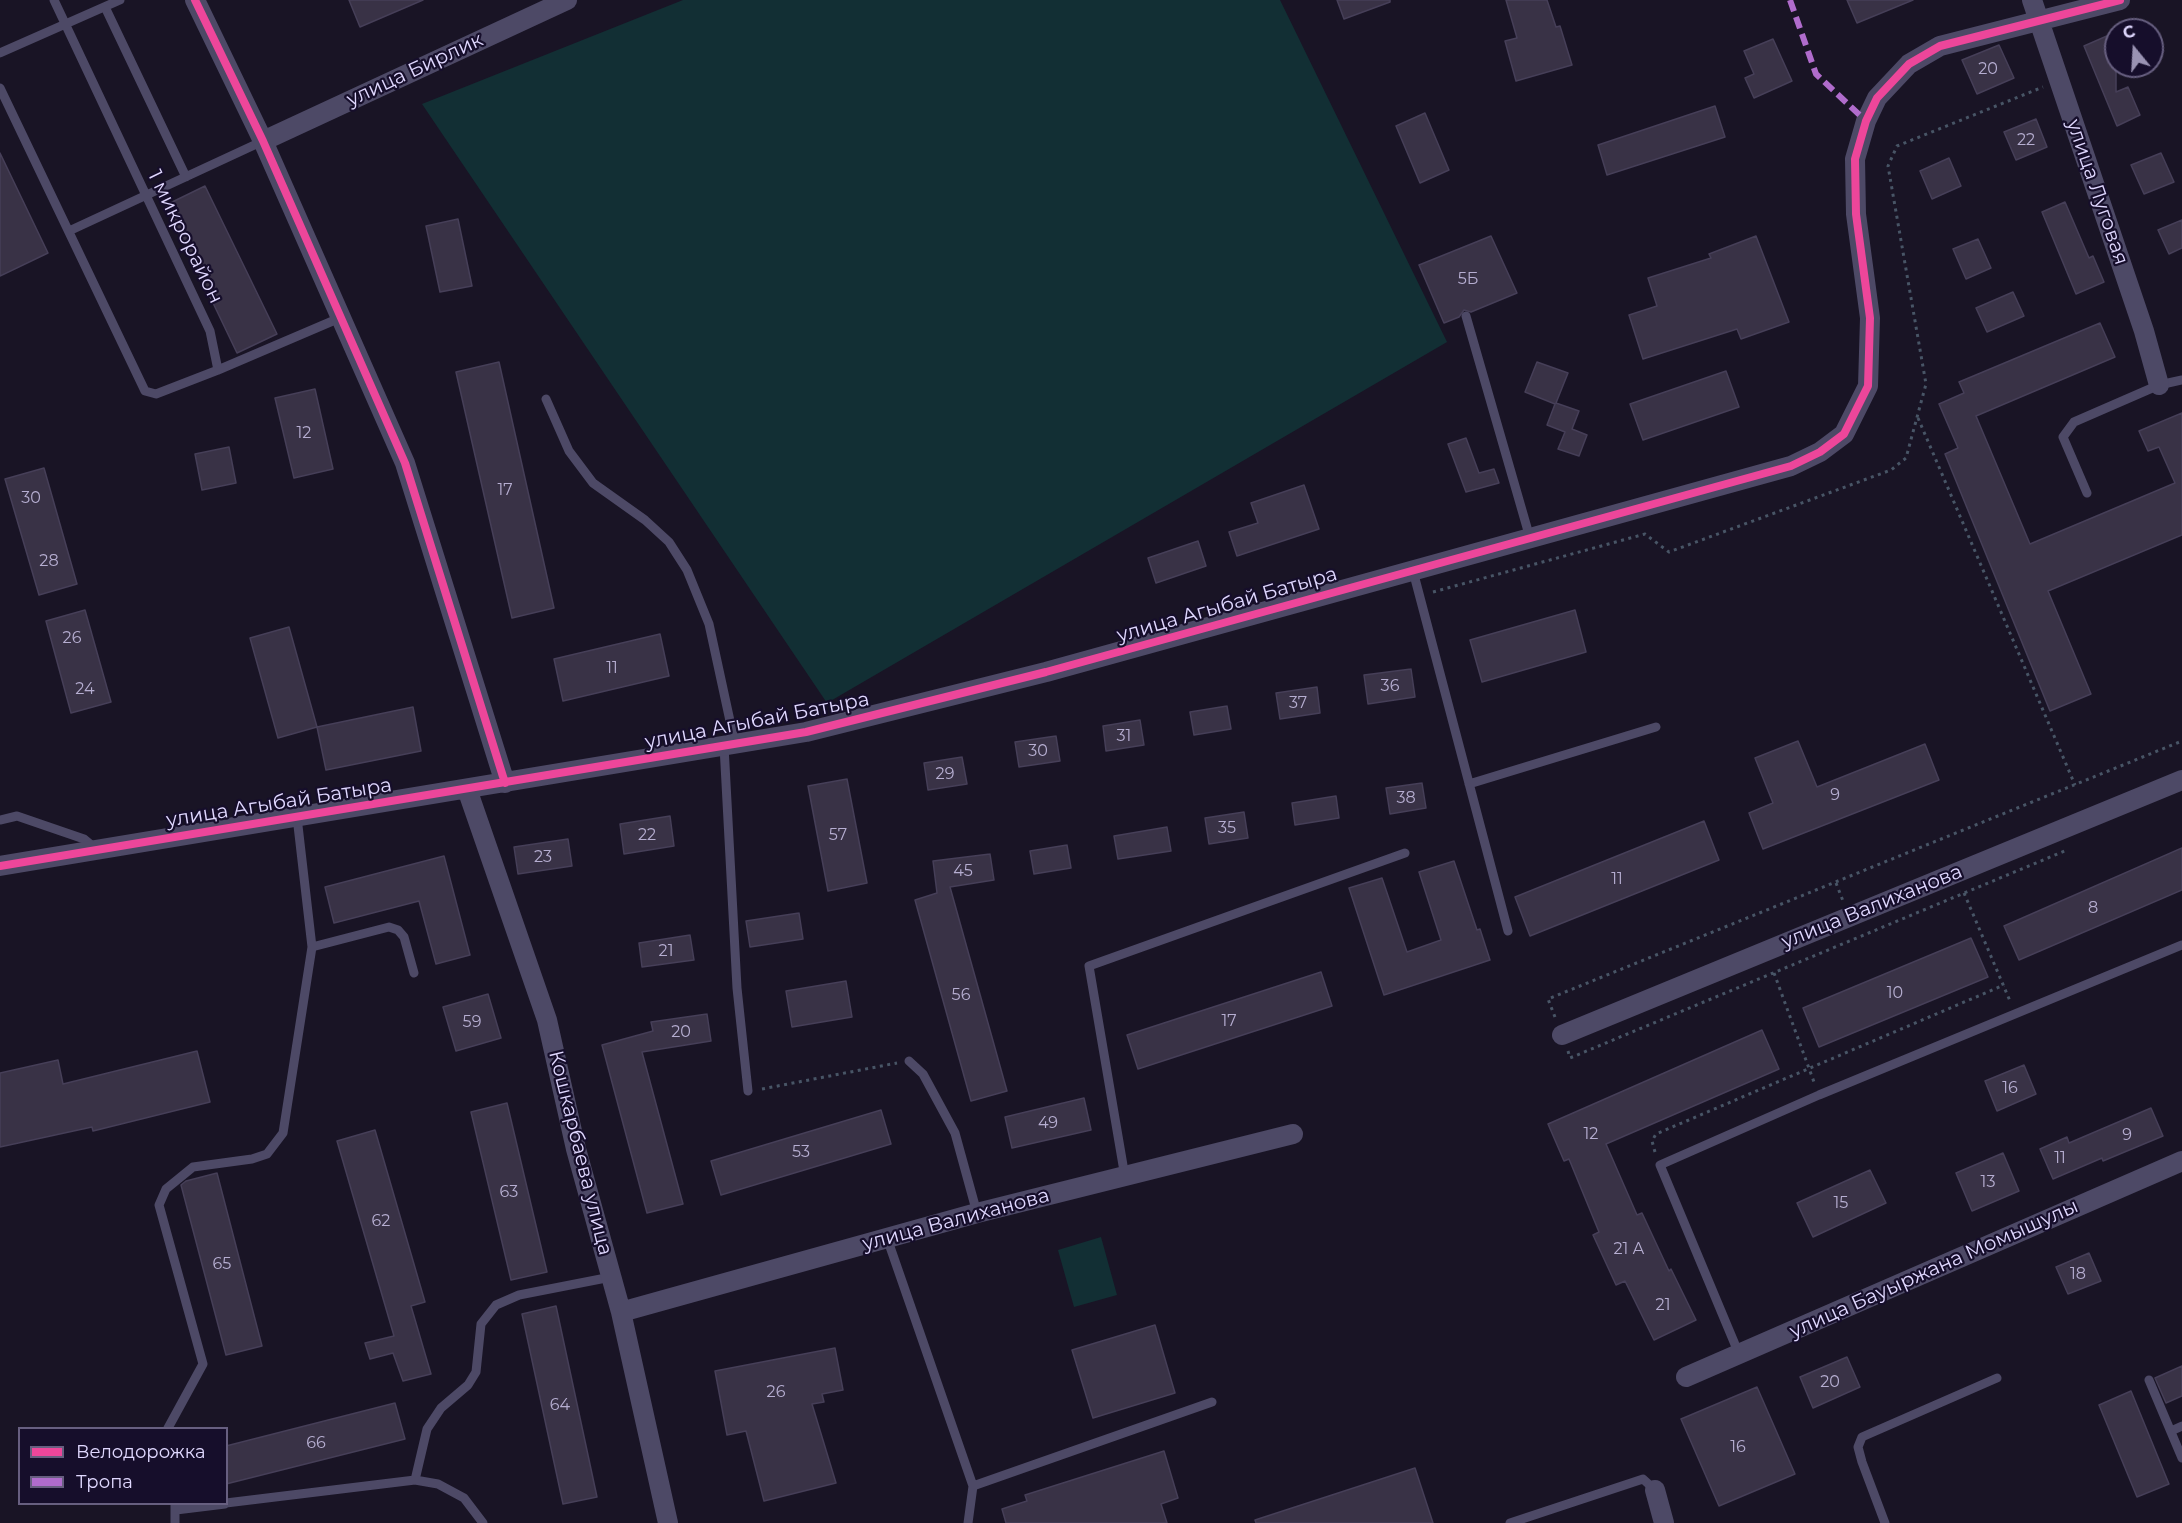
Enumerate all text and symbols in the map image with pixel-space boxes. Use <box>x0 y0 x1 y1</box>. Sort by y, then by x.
north arrow <box>2104 18 2164 78</box>
text: С <box>2120 21 2137 43</box>
street label: улица Бирлик <box>343 28 487 112</box>
house number: 20 <box>1978 59 1998 79</box>
street label: улица Луговая <box>2061 116 2133 268</box>
house number: 22 <box>2017 130 2035 150</box>
street label: 1 микрорайон <box>142 166 228 308</box>
house number: 5Б <box>1458 269 1478 289</box>
house number: 12 <box>297 423 311 443</box>
house number: 17 <box>497 480 513 500</box>
house number: 30 <box>21 488 41 508</box>
house number: 28 <box>39 551 59 571</box>
street label: улица Агыбай Батыра <box>1114 562 1340 648</box>
house number: 26 <box>63 628 81 648</box>
house number: 11 <box>606 658 618 678</box>
house number: 36 <box>1381 676 1399 696</box>
house number: 24 <box>75 679 95 699</box>
street label: улица Агыбай Батыра <box>643 687 871 755</box>
house number: 37 <box>1289 693 1307 713</box>
house number: 31 <box>1117 726 1131 746</box>
house number: 30 <box>1028 741 1048 761</box>
house number: 29 <box>936 764 954 784</box>
street label: улица Агыбай Батыра <box>164 773 394 833</box>
house number: 9 <box>1830 785 1840 805</box>
house number: 38 <box>1396 788 1416 808</box>
house number: 35 <box>1218 818 1236 838</box>
house number: 22 <box>638 825 656 845</box>
house number: 57 <box>829 825 847 845</box>
house number: 23 <box>534 847 552 867</box>
street label: улица Валиханова <box>1778 860 1966 954</box>
house number: 45 <box>953 861 973 881</box>
house number: 11 <box>1611 869 1623 889</box>
house number: 8 <box>2088 898 2098 918</box>
house number: 21 <box>659 941 673 961</box>
house number: 10 <box>1887 983 1903 1003</box>
house number: 56 <box>952 985 970 1005</box>
house number: 17 <box>1221 1011 1237 1031</box>
house number: 59 <box>463 1012 481 1032</box>
house number: 20 <box>671 1022 691 1042</box>
street label: Кошкарбаева улица <box>543 1048 617 1258</box>
house number: 16 <box>2002 1078 2018 1098</box>
house number: 49 <box>1038 1113 1058 1133</box>
house number: 12 <box>1584 1124 1598 1144</box>
house number: 9 <box>2122 1125 2132 1145</box>
house number: 53 <box>792 1142 810 1162</box>
house number: 11 <box>2054 1148 2066 1168</box>
house number: 13 <box>1981 1172 1995 1192</box>
house number: 63 <box>500 1182 518 1202</box>
street label: улица Валиханова <box>860 1183 1052 1257</box>
house number: 15 <box>1834 1193 1848 1213</box>
street label: улица Бауыржана Момышулы <box>1786 1194 2082 1344</box>
house number: 62 <box>372 1211 390 1231</box>
house number: 21 А <box>1614 1239 1644 1259</box>
house number: 65 <box>213 1254 231 1274</box>
house number: 18 <box>2070 1264 2086 1284</box>
house number: 21 <box>1656 1295 1670 1315</box>
house number: 20 <box>1820 1372 1840 1392</box>
house number: 26 <box>767 1382 785 1402</box>
house number: 64 <box>550 1395 570 1415</box>
legend <box>18 1427 228 1505</box>
house number: 66 <box>306 1433 326 1453</box>
house number: 16 <box>1730 1437 1746 1457</box>
text: Велодорожка <box>76 1441 205 1463</box>
text: Тропа <box>76 1471 133 1493</box>

